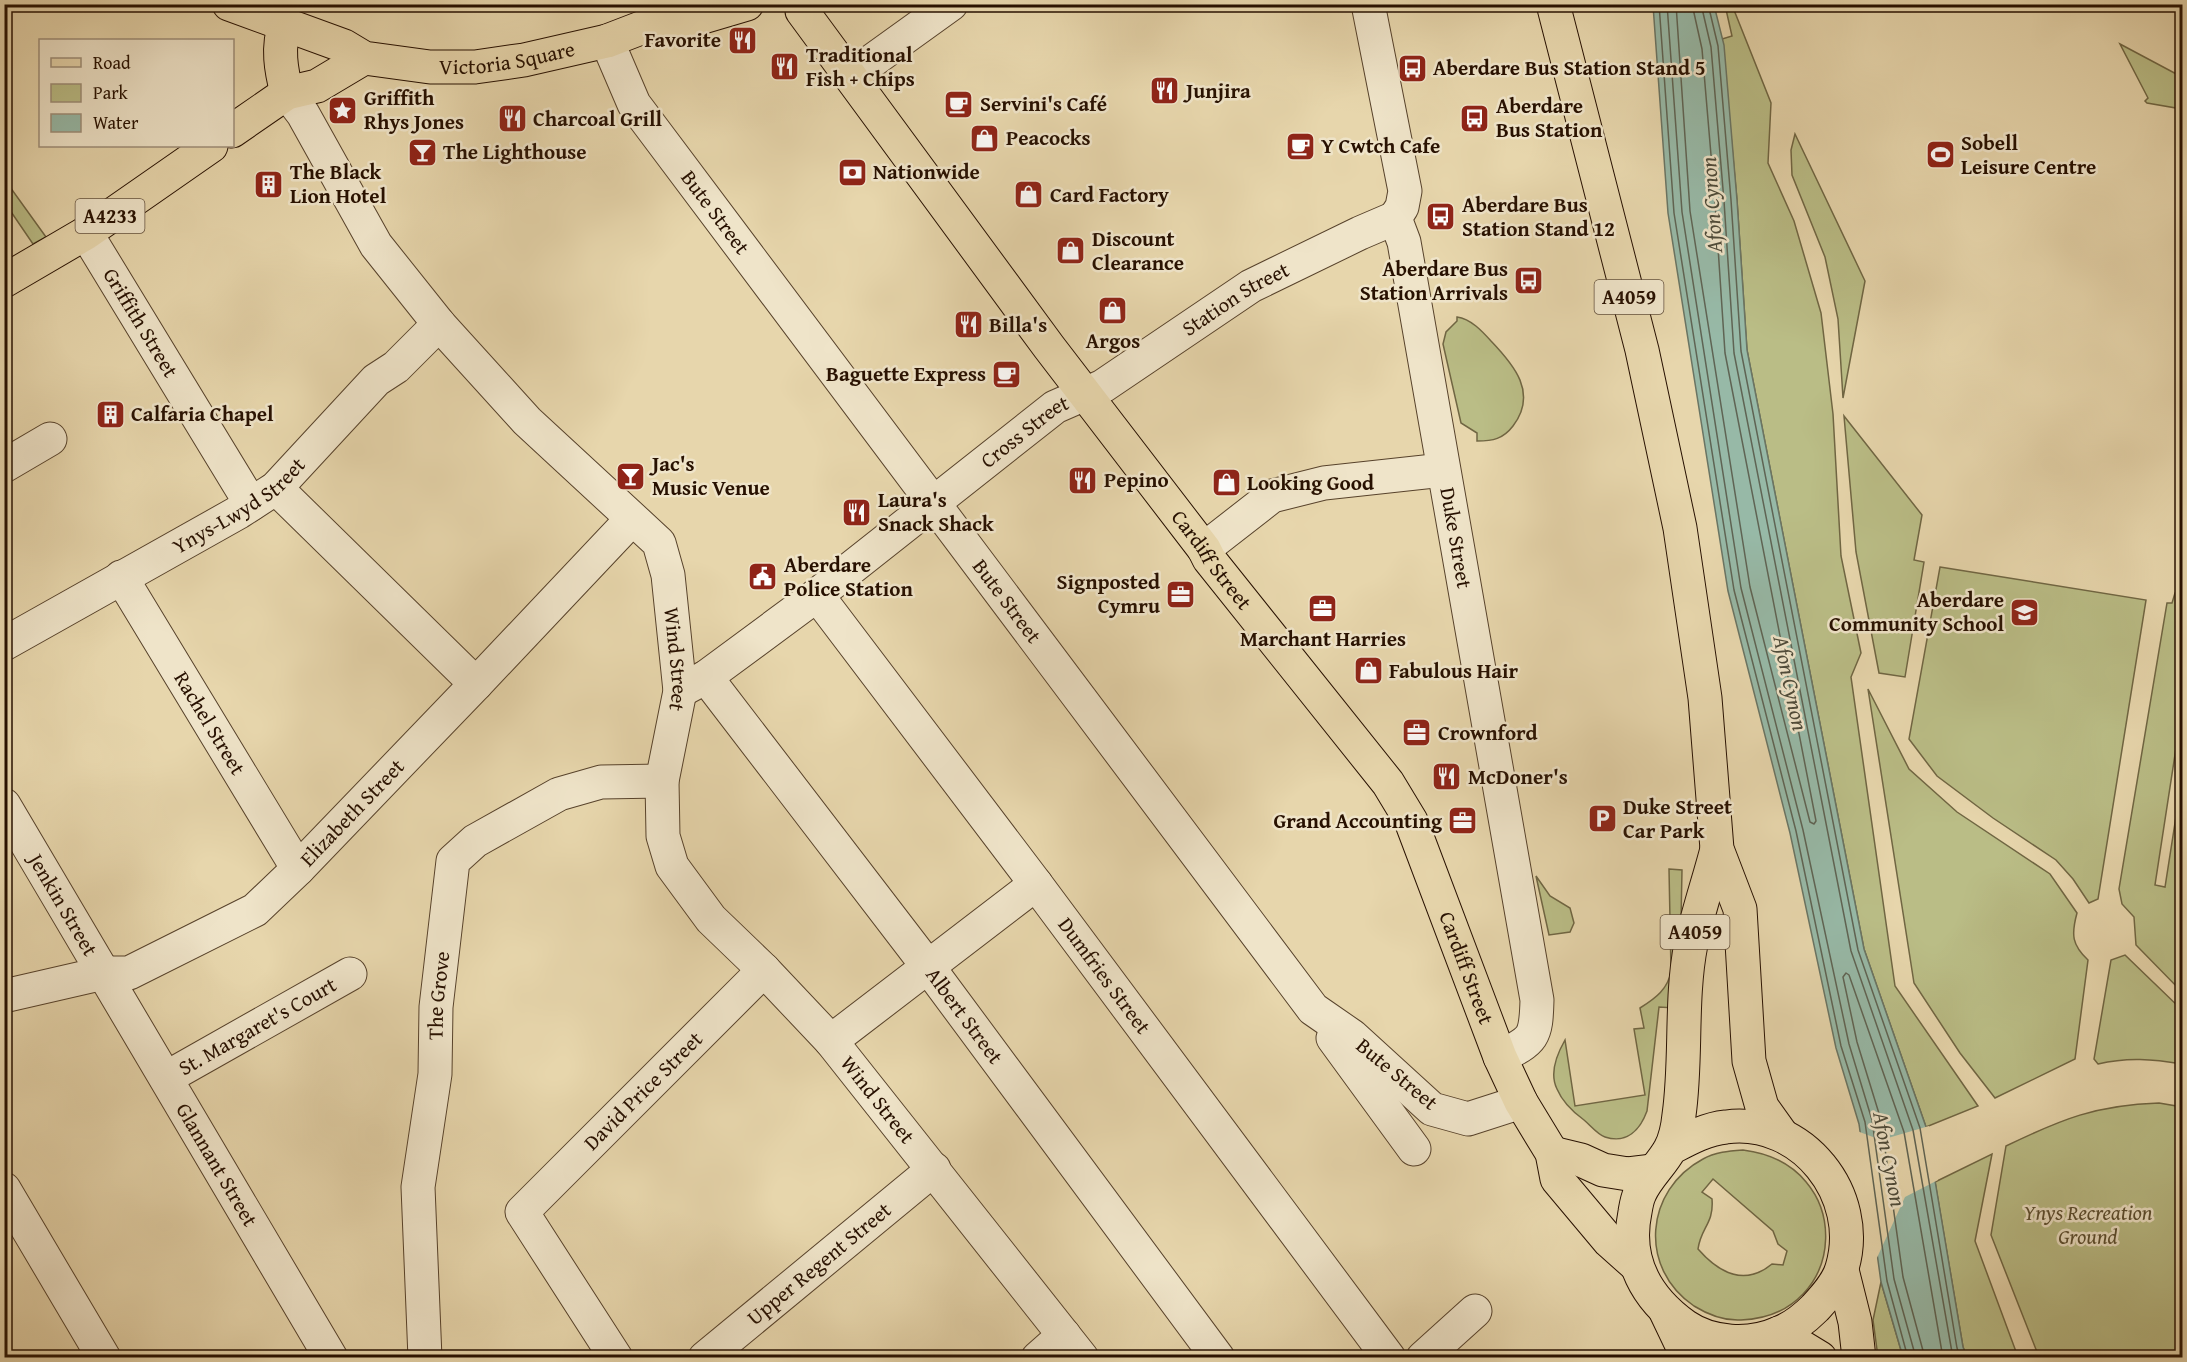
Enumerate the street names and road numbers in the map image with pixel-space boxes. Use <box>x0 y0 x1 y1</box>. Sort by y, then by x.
street label: Victoria Square <box>439 33 578 82</box>
street label: Bute Street <box>674 163 758 261</box>
road number: A4233 <box>76 199 144 233</box>
street label: Station Street <box>1175 254 1295 343</box>
street label: Griffith Street <box>96 262 187 384</box>
road number: A4059 <box>1594 280 1664 314</box>
street label: Cross Street <box>973 387 1074 475</box>
street label: Ynys-Lwyd Street <box>167 450 312 561</box>
street label: Duke Street <box>1432 485 1481 591</box>
street label: Cardiff Street <box>1164 503 1260 617</box>
street label: Bute Street <box>965 552 1050 650</box>
street label: Wind Street <box>656 606 696 715</box>
street label: Rachel Street <box>167 665 254 781</box>
street label: Elizabeth Street <box>292 751 412 873</box>
street label: Jenkin Street <box>19 845 106 962</box>
street label: Cardiff Street <box>1431 907 1502 1029</box>
street label: Dumfries Street <box>1051 911 1159 1041</box>
road number: A4059 <box>1660 915 1730 949</box>
street label: The Grove <box>420 949 457 1040</box>
street label: Albert Street <box>919 961 1011 1071</box>
street label: St. Margaret's Court <box>172 969 342 1083</box>
street label: David Price Street <box>576 1023 710 1157</box>
street label: Bute Street <box>1350 1030 1445 1117</box>
street label: Wind Street <box>833 1049 923 1150</box>
street label: Glannant Street <box>169 1097 266 1233</box>
street label: Upper Regent Street <box>740 1194 898 1332</box>

